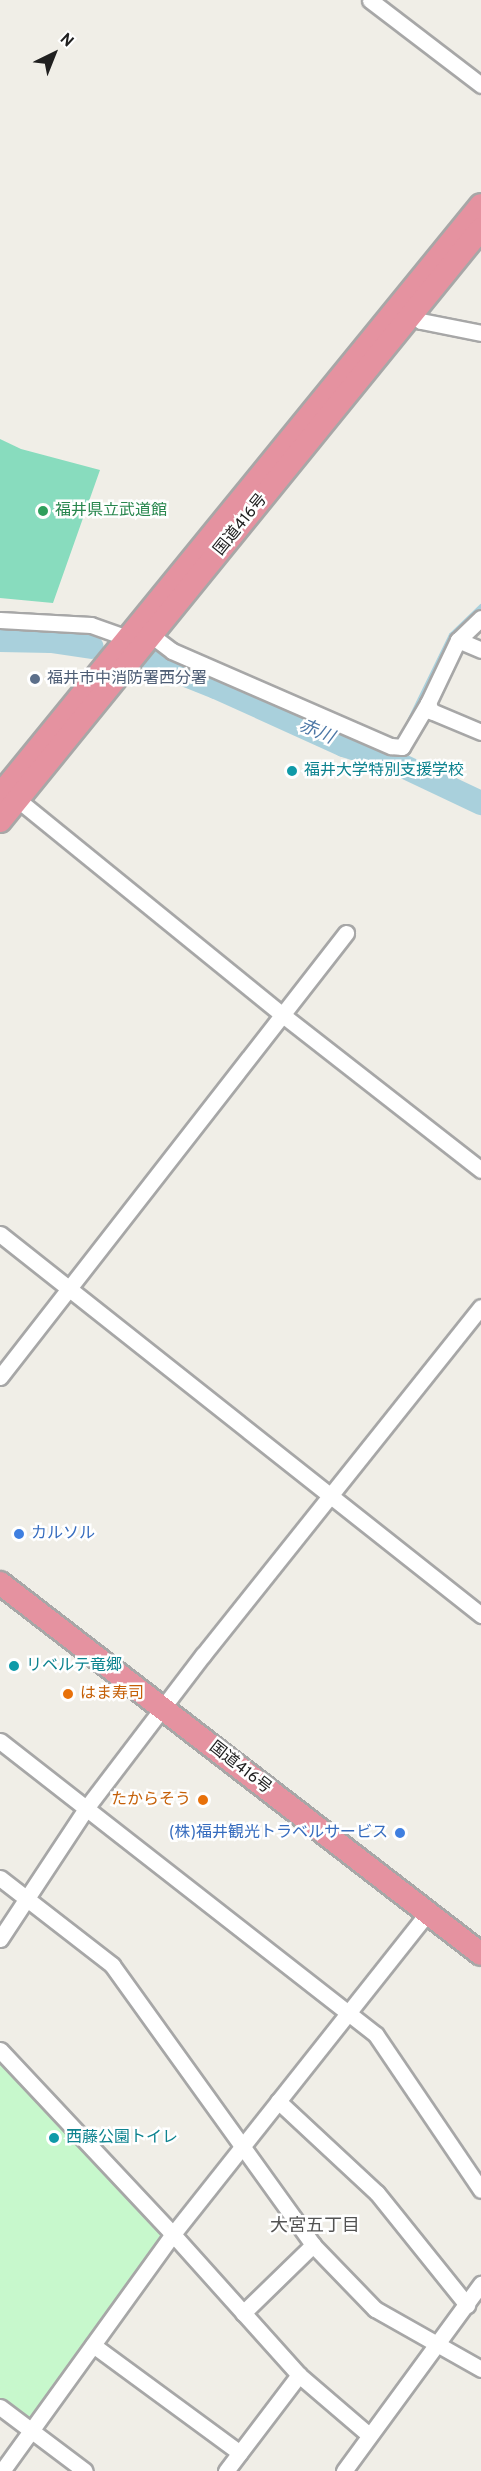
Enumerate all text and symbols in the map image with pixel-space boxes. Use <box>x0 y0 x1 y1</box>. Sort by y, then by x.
north arrow <box>24 24 84 84</box>
text: N <box>55 30 77 52</box>
street label: 国道416号 <box>210 490 272 560</box>
place label: 福井県立武道館 <box>55 501 167 521</box>
marker: 福井県立武道館 <box>36 504 50 518</box>
place label: 福井市中消防署西分署 <box>47 669 207 689</box>
marker: 福井市中消防署西分署 <box>28 672 42 686</box>
water label: 赤川 <box>295 716 337 750</box>
place label: 福井大学特別支援学校 <box>304 761 464 781</box>
marker: 福井大学特別支援学校 <box>285 764 299 778</box>
place label: カルソル <box>31 1524 95 1544</box>
marker: カルソル <box>12 1527 26 1541</box>
place label: リベルテ竜郷 <box>26 1656 122 1676</box>
marker: リベルテ竜郷 <box>7 1659 21 1673</box>
place label: はま寿司 <box>80 1684 144 1704</box>
marker: はま寿司 <box>61 1687 75 1701</box>
street label: 国道416号 <box>205 1738 275 1798</box>
place label: たからそう <box>111 1790 191 1810</box>
marker: たからそう <box>196 1793 210 1807</box>
place label: (株)福井観光トラベルサービス <box>169 1823 388 1843</box>
marker: (株)福井観光トラベルサービス <box>393 1826 407 1840</box>
place label: 西藤公園トイレ <box>66 2128 178 2148</box>
marker: 西藤公園トイレ <box>47 2131 61 2145</box>
district label: 大宮五丁目 <box>270 2216 360 2238</box>

